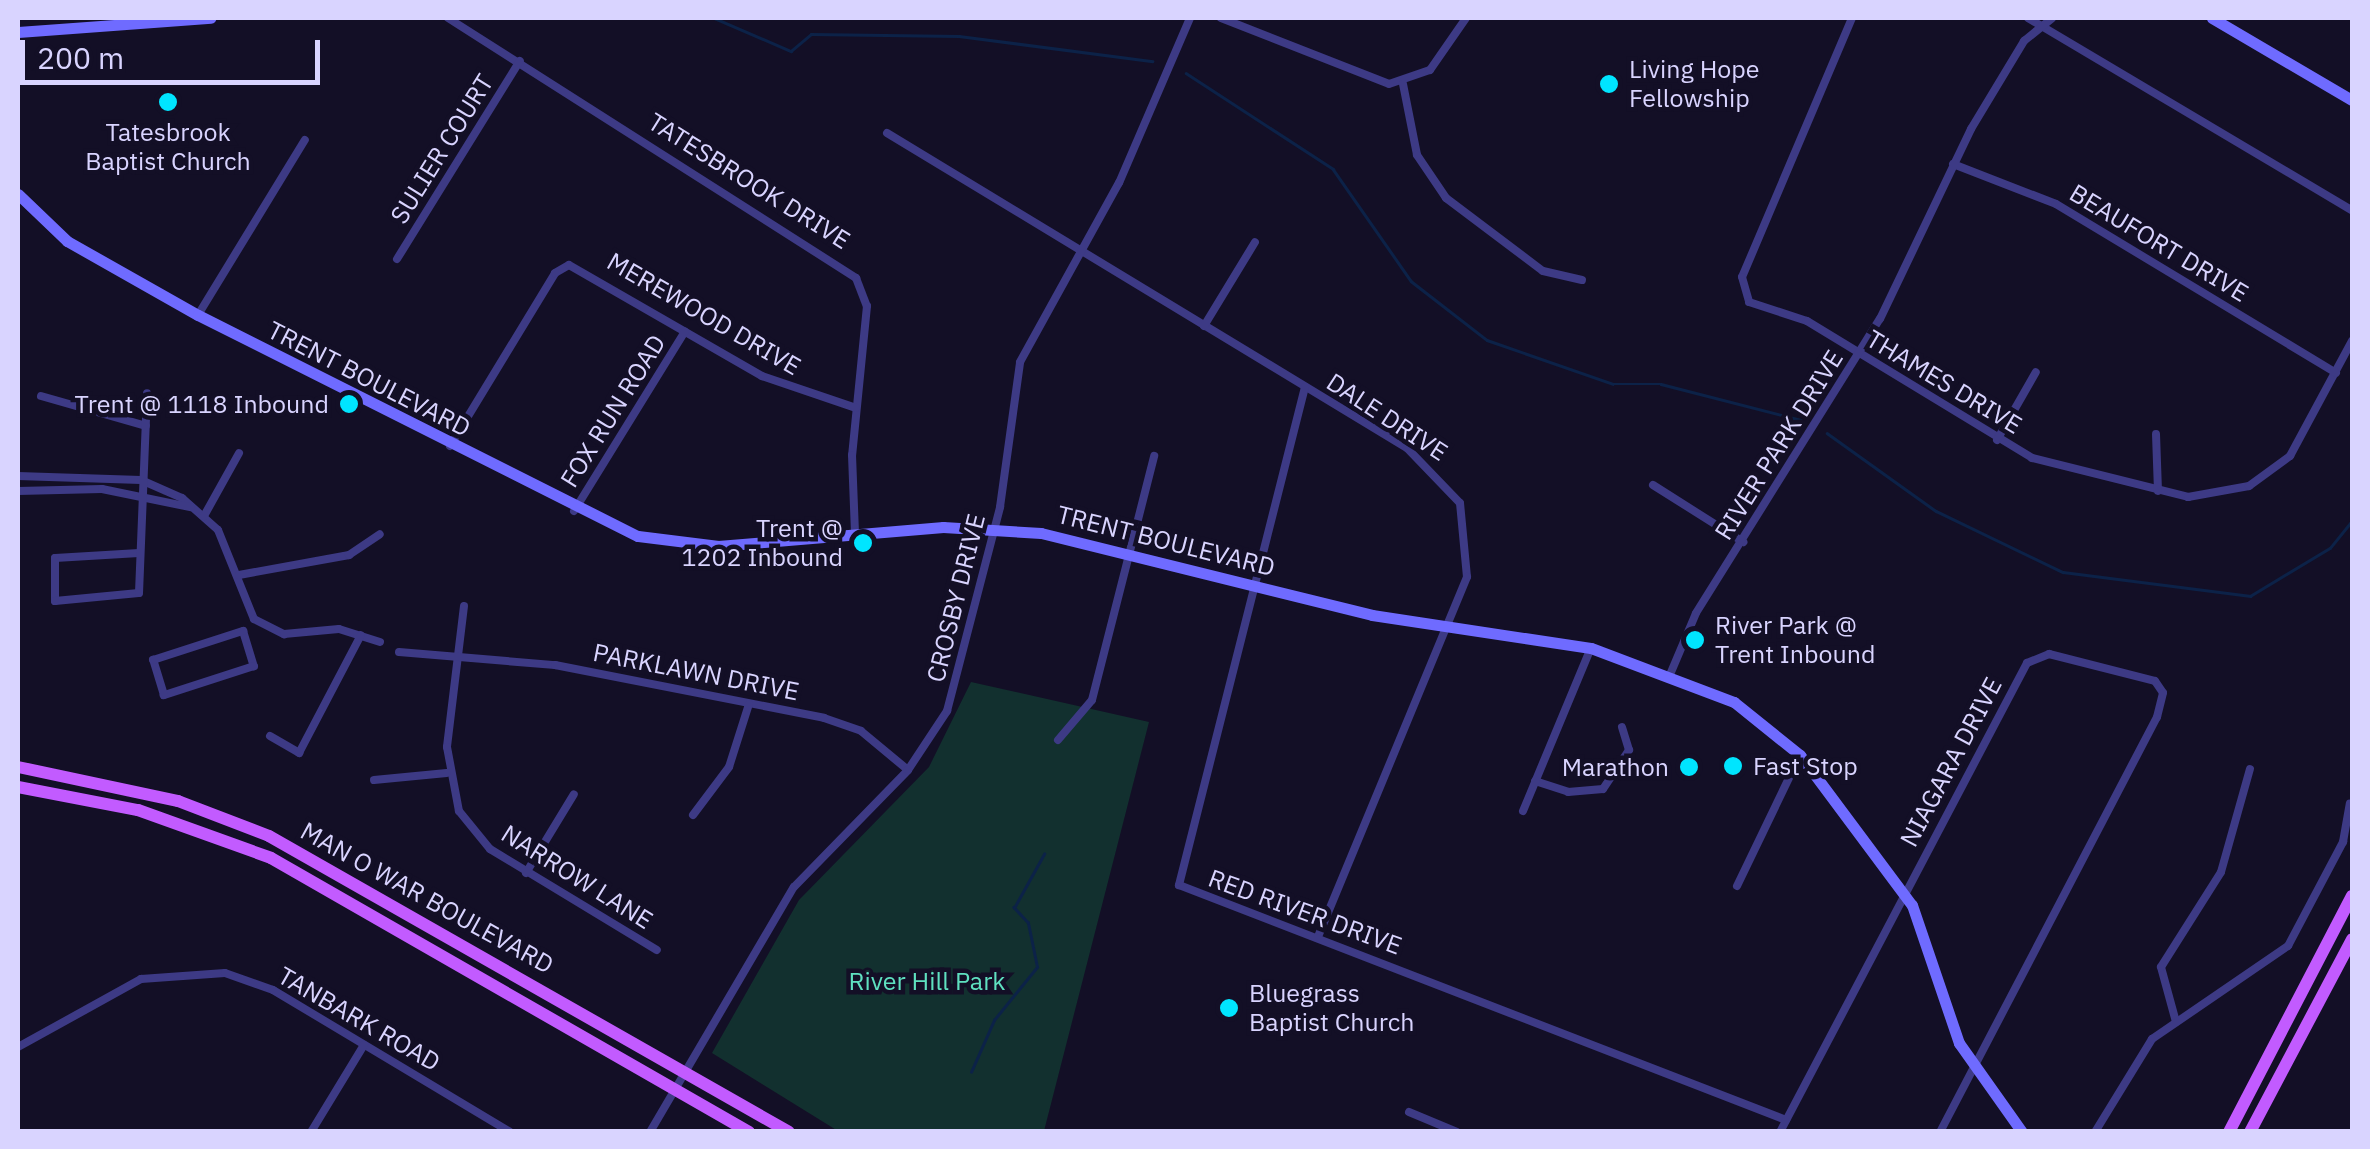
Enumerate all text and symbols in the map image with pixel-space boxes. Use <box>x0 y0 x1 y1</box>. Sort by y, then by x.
scale bar <box>25 20 325 82</box>
text: 200 m <box>37 38 124 77</box>
place label: Living Hope Fellowship <box>1629 55 1760 114</box>
street label: SULIER COURT <box>384 69 500 229</box>
marker: Living Hope Fellowship <box>1598 73 1620 95</box>
marker: Tatesbrook Baptist Church <box>157 91 179 113</box>
street label: TATESBROOK DRIVE <box>643 107 855 255</box>
place label: Tatesbrook Baptist Church <box>85 118 251 177</box>
street label: BEAUFORT DRIVE <box>2064 178 2254 308</box>
street label: MEREWOOD DRIVE <box>602 246 806 382</box>
street label: TRENT BOULEVARD <box>263 315 475 443</box>
street label: THAMES DRIVE <box>1861 324 2027 440</box>
street label: FOX RUN ROAD <box>554 329 672 493</box>
street label: RIVER PARK DRIVE <box>1708 345 1850 545</box>
street label: DALE DRIVE <box>1321 367 1453 467</box>
place label: Trent @ 1118 Inbound <box>75 389 329 419</box>
marker: Trent @ 1118 Inbound <box>338 393 360 415</box>
street label: TRENT BOULEVARD <box>1054 499 1278 583</box>
street label: CROSBY DRIVE <box>921 511 991 685</box>
place label: Trent @ 1202 Inbound <box>682 514 843 573</box>
marker: Trent @ 1202 Inbound <box>852 532 874 554</box>
place label: River Park @ Trent Inbound <box>1715 611 1875 670</box>
marker: River Park @ Trent Inbound <box>1684 629 1706 651</box>
street label: PARKLAWN DRIVE <box>590 637 802 707</box>
street label: NIAGARA DRIVE <box>1894 672 2008 852</box>
place label: Fast Stop <box>1753 751 1858 781</box>
place label: Marathon <box>1562 752 1669 782</box>
marker: Fast Stop <box>1722 755 1744 777</box>
marker: Marathon <box>1678 756 1700 778</box>
street label: MAN O WAR BOULEVARD <box>295 816 559 980</box>
street label: NARROW LANE <box>496 819 658 935</box>
street label: RED RIVER DRIVE <box>1204 863 1406 961</box>
street label: TANBARK ROAD <box>273 960 445 1078</box>
park label: River Hill Park <box>848 966 1006 996</box>
place label: Bluegrass Baptist Church <box>1249 979 1414 1038</box>
marker: Bluegrass Baptist Church <box>1218 997 1240 1019</box>

